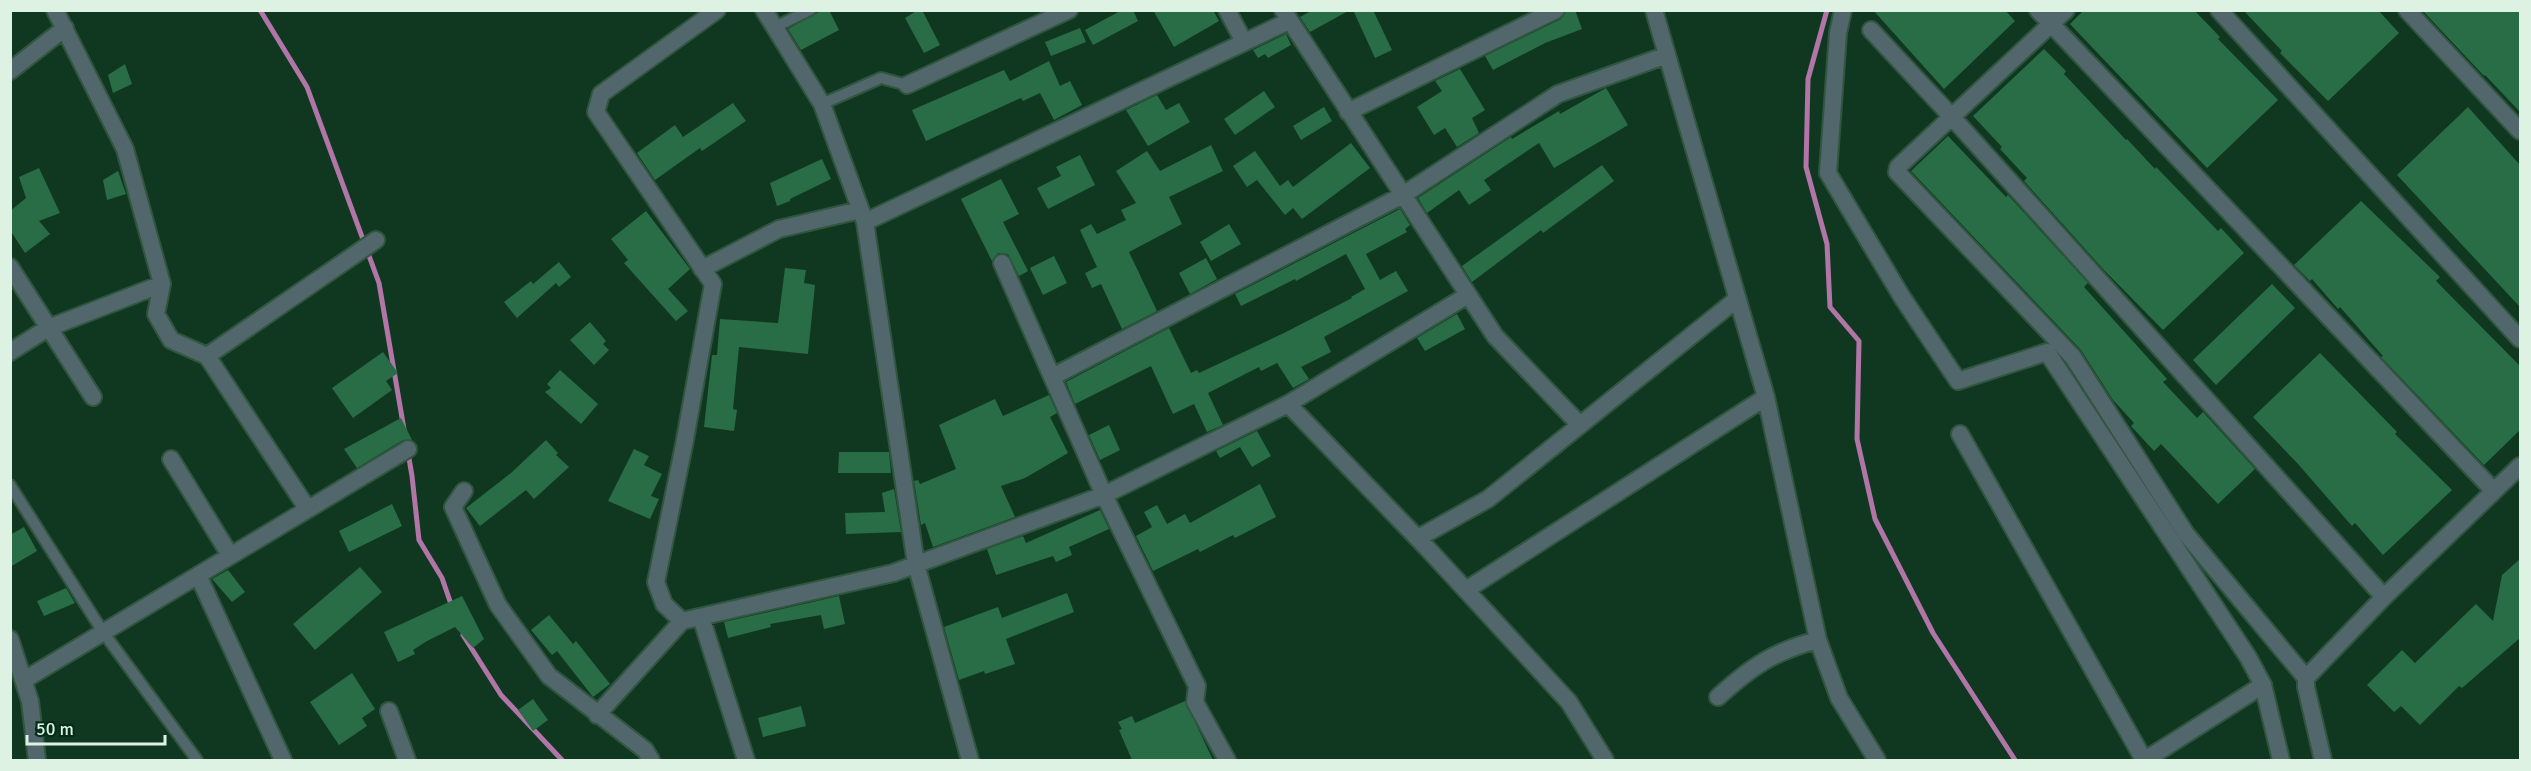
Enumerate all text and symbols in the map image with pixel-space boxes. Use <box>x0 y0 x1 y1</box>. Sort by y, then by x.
scale bar <box>27 708 165 746</box>
text: 50 m <box>36 718 74 740</box>

